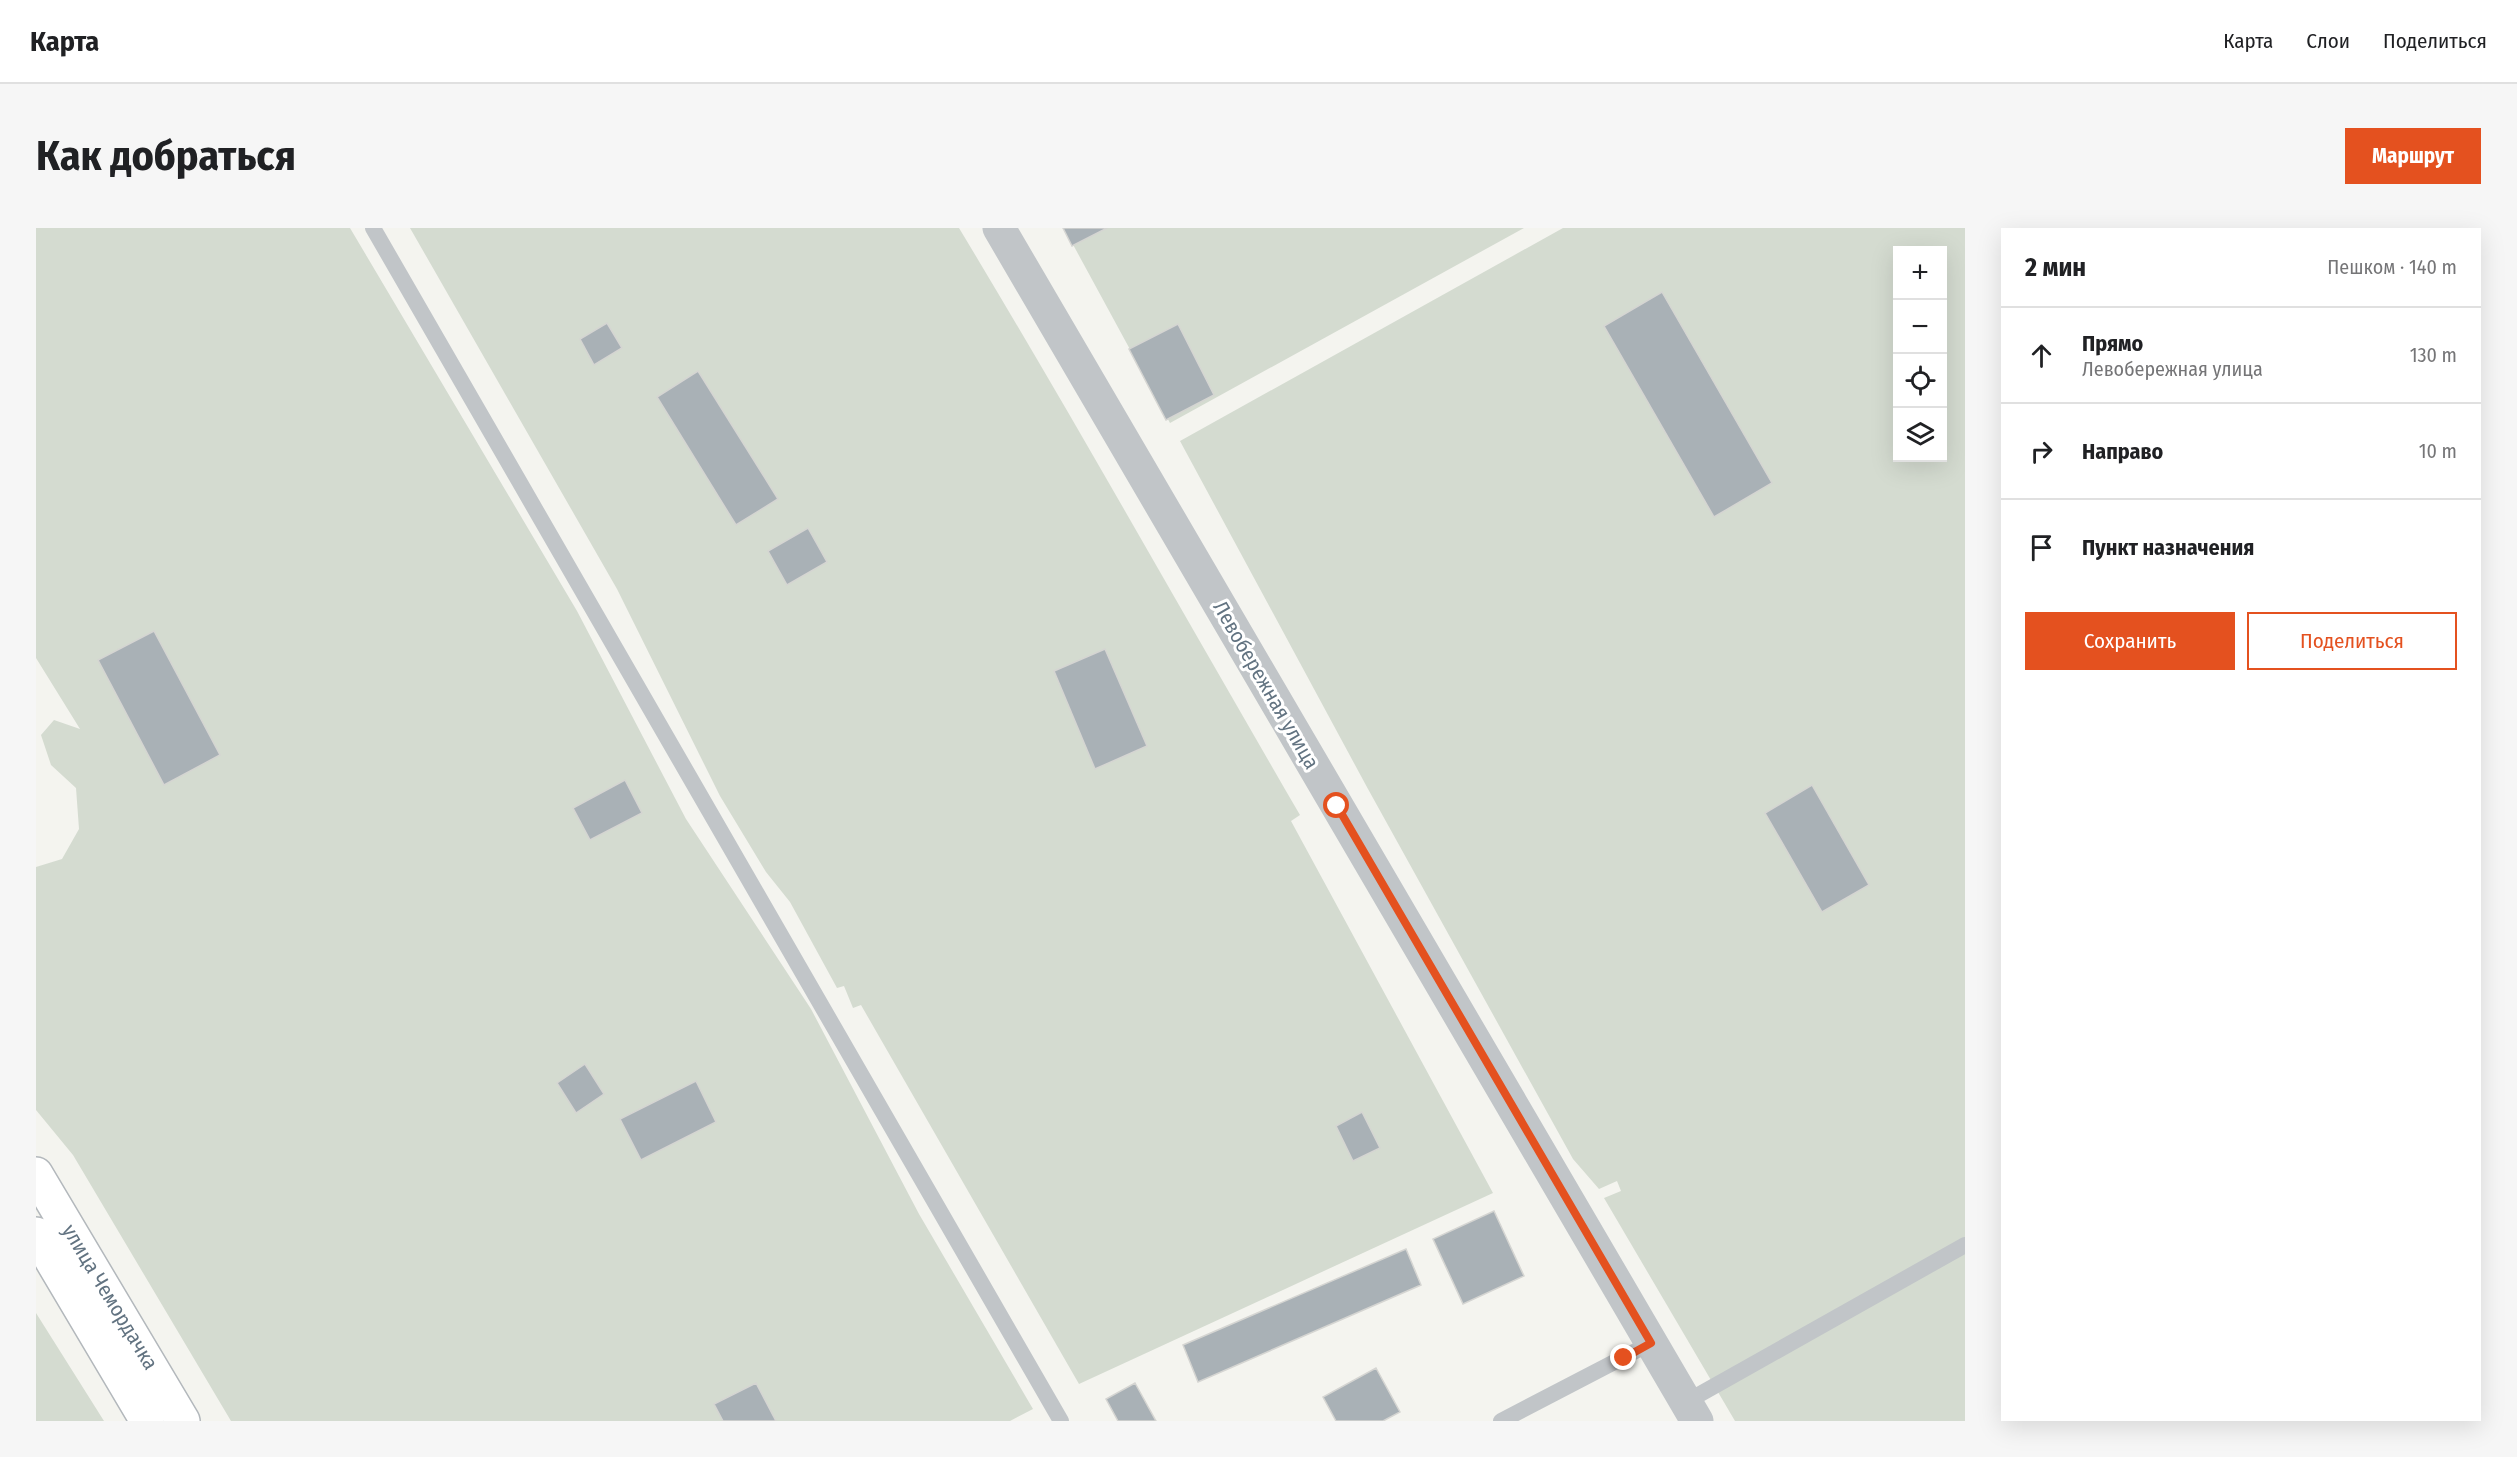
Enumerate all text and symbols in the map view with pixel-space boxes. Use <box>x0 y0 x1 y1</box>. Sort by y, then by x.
text: Карта <box>30 25 99 58</box>
text: Карта <box>2223 28 2273 54</box>
text: Слои <box>2306 28 2350 54</box>
text: Поделиться <box>2383 28 2487 54</box>
button: Маршрут <box>2345 128 2481 184</box>
text: Как добраться <box>36 131 296 181</box>
map controls <box>1893 246 1947 462</box>
button: + <box>1893 246 1947 300</box>
text: 2 мин <box>2025 252 2086 283</box>
text: Пешком · 140 m <box>2327 255 2457 279</box>
button: − <box>1893 300 1947 354</box>
text: Прямо <box>2082 330 2143 357</box>
icon: ahead <box>2025 339 2058 372</box>
text: 130 m <box>2410 343 2457 367</box>
button: locate <box>1893 354 1947 408</box>
text: Левобережная улица <box>2082 357 2263 381</box>
button: layers <box>1893 408 1947 462</box>
icon: right <box>2025 435 2058 468</box>
text: Направо <box>2082 438 2163 465</box>
text: 10 m <box>2419 439 2457 463</box>
icon: arrive <box>2025 531 2058 564</box>
text: Пункт назначения <box>2082 534 2254 561</box>
street label: Левобережная улица <box>1207 596 1325 774</box>
button: Сохранить <box>2025 612 2235 670</box>
button: Поделиться <box>2247 612 2457 670</box>
route start <box>1323 792 1349 818</box>
street label: улица Чемордачка <box>56 1219 164 1375</box>
route end <box>1610 1344 1636 1370</box>

